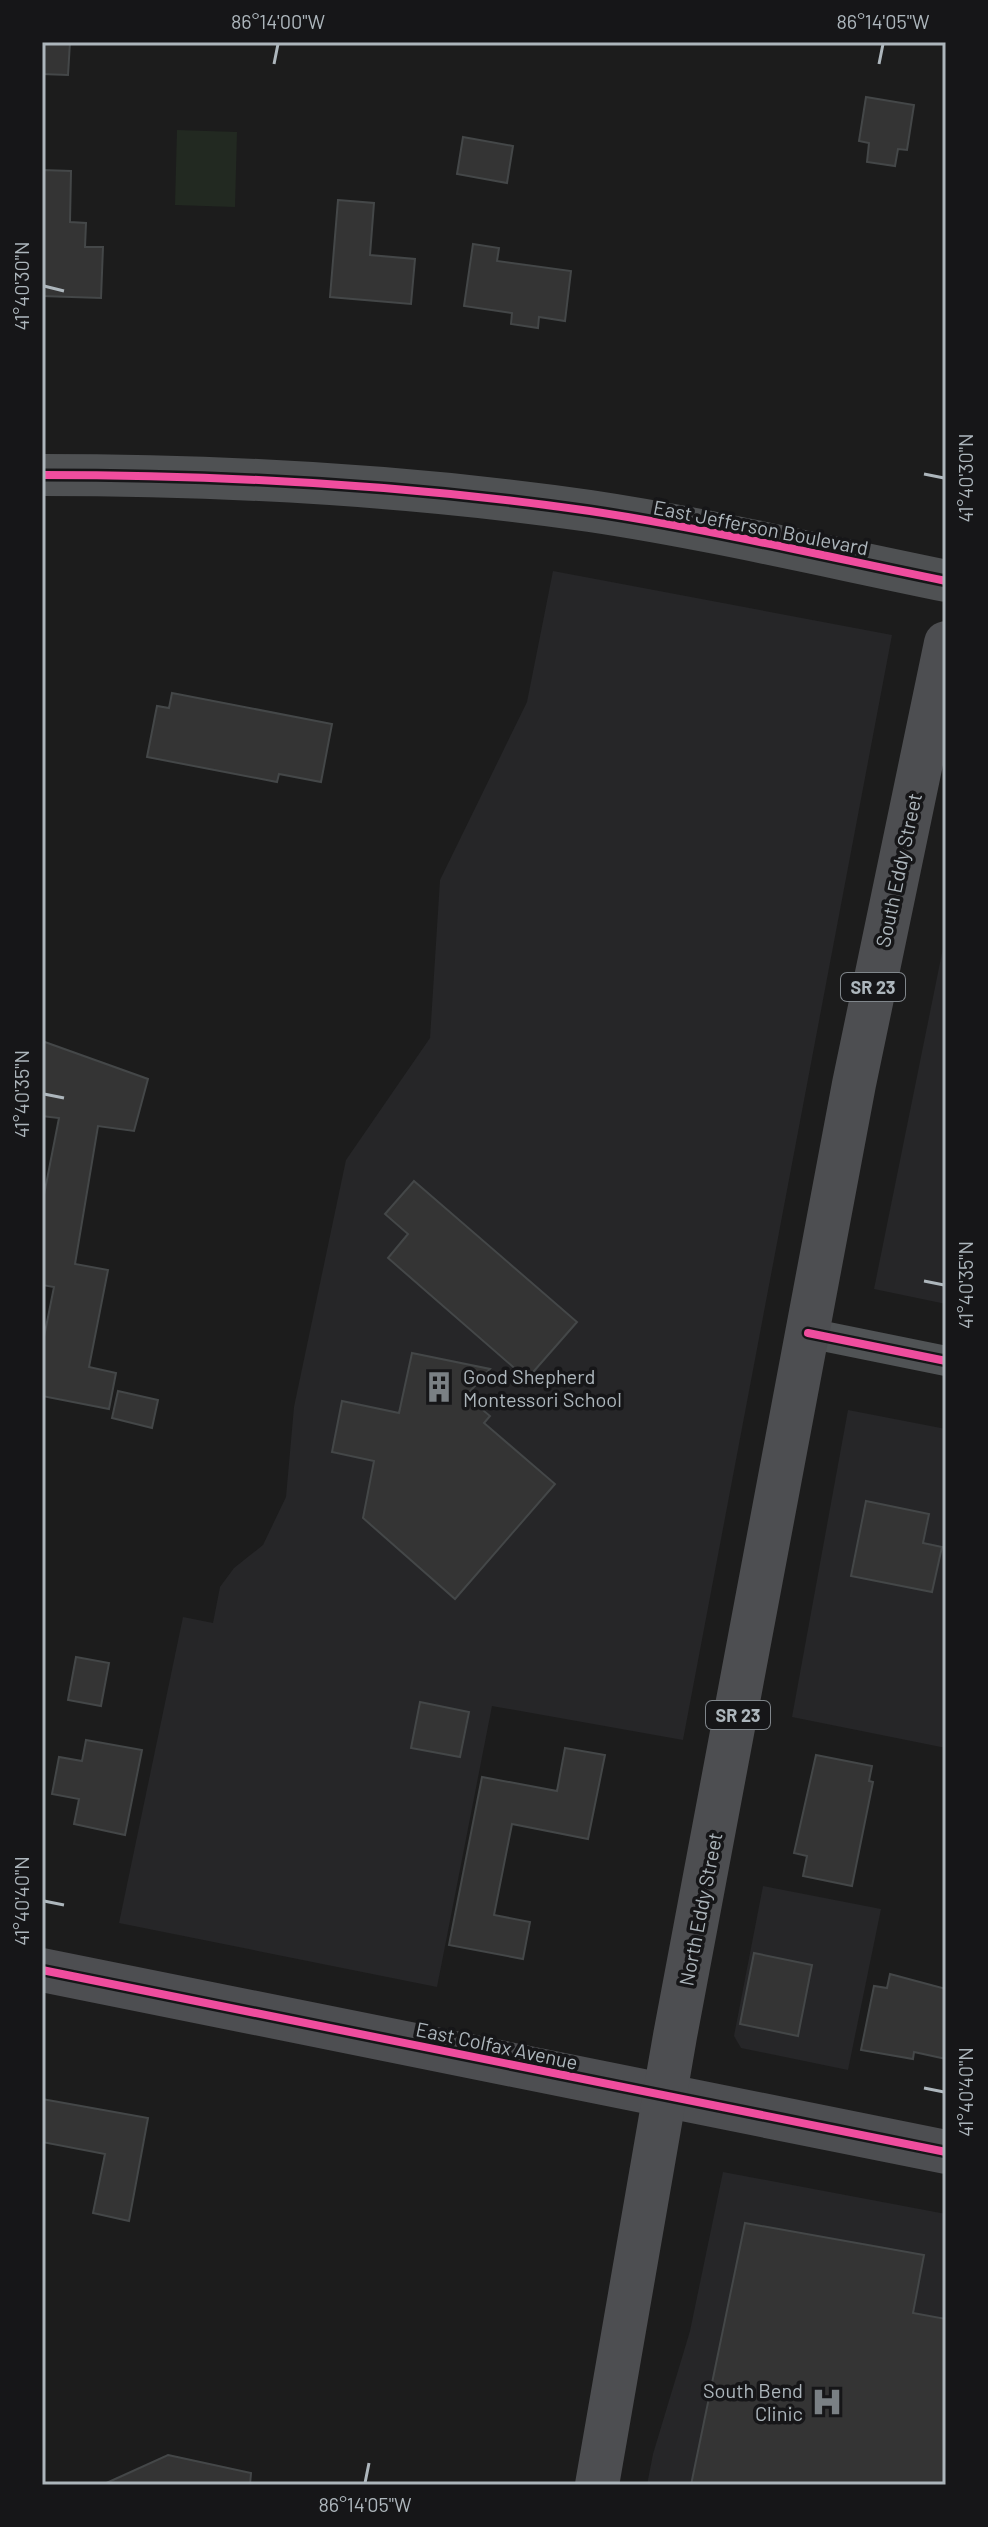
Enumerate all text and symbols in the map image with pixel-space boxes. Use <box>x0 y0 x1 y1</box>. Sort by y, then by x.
text: 86°14'00"W <box>231 9 325 33</box>
text: 86°14'05"W <box>836 9 930 33</box>
text: 41°40'30"N <box>9 241 33 331</box>
text: 41°40'30"N <box>953 433 977 523</box>
street label: East Jefferson Boulevard <box>651 494 871 560</box>
street label: South Eddy Street <box>870 791 926 949</box>
road number: SR 23 <box>841 973 905 1001</box>
text: 41°40'35"N <box>9 1050 33 1138</box>
text: 41°40'35"N <box>953 1241 977 1329</box>
place label: Good Shepherd Montessori School <box>463 1364 622 1411</box>
building icon: Good Shepherd Montessori School <box>422 1370 456 1404</box>
road number: SR 23 <box>706 1701 770 1729</box>
street label: North Eddy Street <box>673 1830 727 1988</box>
text: 41°40'40"N <box>9 1856 33 1946</box>
street label: East Colfax Avenue <box>414 2016 580 2074</box>
text: 41°40'40"N <box>953 2047 977 2137</box>
place label: South Bend Clinic <box>703 2378 803 2425</box>
hospital icon: South Bend Clinic <box>810 2385 844 2419</box>
text: 86°14'05"W <box>318 2492 412 2516</box>

